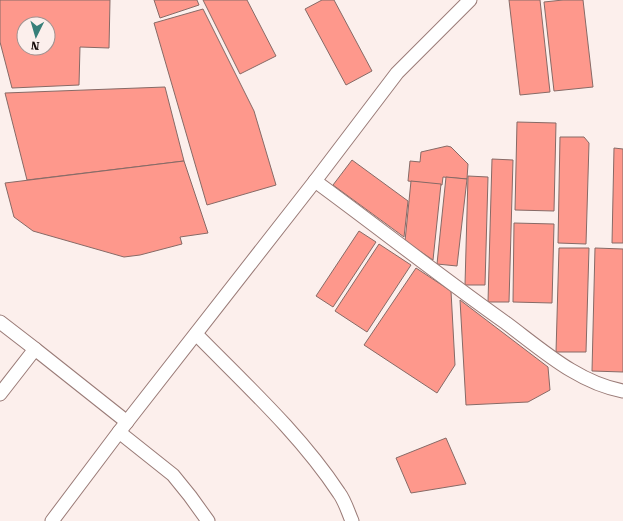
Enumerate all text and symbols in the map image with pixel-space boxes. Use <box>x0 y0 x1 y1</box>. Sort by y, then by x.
north arrow <box>16 16 56 56</box>
text: N <box>30 39 40 52</box>

